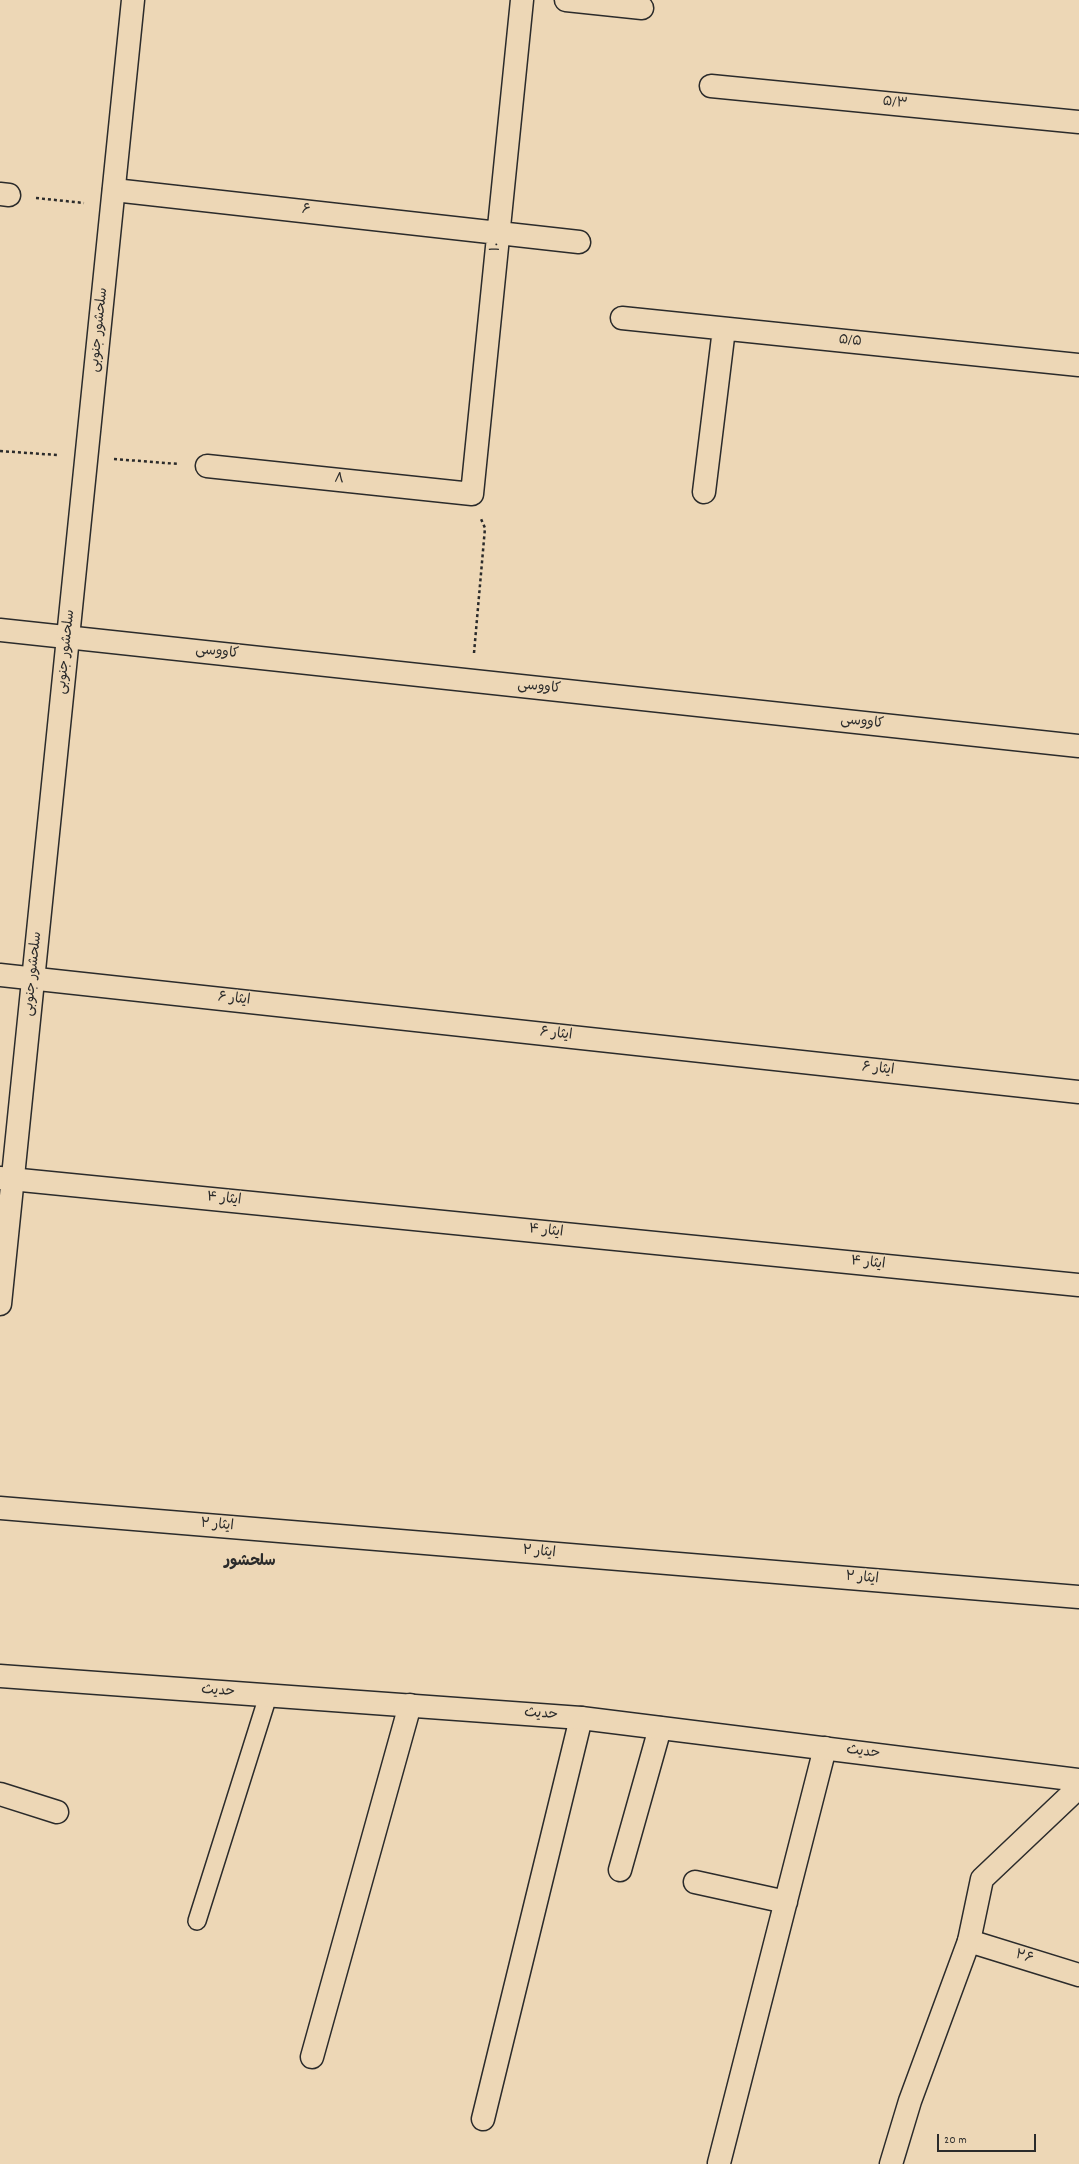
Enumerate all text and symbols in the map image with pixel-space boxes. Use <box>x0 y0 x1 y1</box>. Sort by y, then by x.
street label: ۵/۳ <box>882 94 908 114</box>
street label: ۶ <box>301 202 311 220</box>
street label: ۱۰ <box>488 241 506 253</box>
street label: سلحشور جنوبی <box>87 287 113 373</box>
street label: ۵/۵ <box>838 332 862 352</box>
street label: ۸ <box>333 471 345 489</box>
street label: سلحشور جنوبی <box>54 609 80 695</box>
street label: کاووسی <box>195 642 239 664</box>
street label: کاووسی <box>517 677 561 699</box>
street label: کاووسی <box>840 712 884 734</box>
street label: سلحشور جنوبی <box>21 931 47 1017</box>
street label: ایثار ۶ <box>217 990 251 1010</box>
street label: ایثار ۶ <box>539 1025 573 1045</box>
street label: ایثار ۶ <box>861 1060 895 1080</box>
street label: ایثار ۴ <box>206 1190 242 1210</box>
street label: ایثار ۴ <box>528 1222 564 1242</box>
street label: ایثار ۴ <box>850 1254 886 1274</box>
street label: ایثار ۲ <box>200 1516 234 1536</box>
street label: ایثار ۲ <box>522 1543 556 1563</box>
district label: سلحشور <box>224 1554 276 1572</box>
street label: ایثار ۲ <box>845 1569 879 1589</box>
street label: حدیث <box>200 1682 236 1702</box>
street label: حدیث <box>523 1705 559 1725</box>
street label: حدیث <box>845 1743 881 1763</box>
street label: ۲۶ <box>1013 1947 1035 1969</box>
scale bar <box>939 2126 1038 2152</box>
text: 20 m <box>944 2132 967 2149</box>

